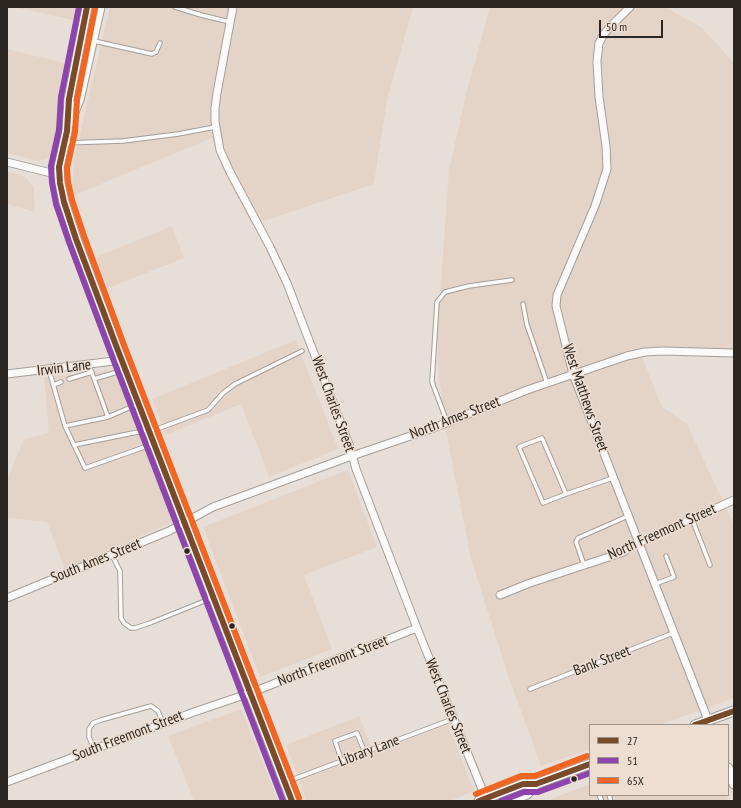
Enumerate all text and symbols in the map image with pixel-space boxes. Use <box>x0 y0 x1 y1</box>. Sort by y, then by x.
scale bar <box>601 12 665 38</box>
text: 50 m <box>606 19 627 34</box>
street label: West Matthews Street <box>558 342 612 454</box>
street label: West Charles Street <box>307 354 359 454</box>
street label: Irwin Lane <box>36 356 92 380</box>
street label: North Ames Street <box>407 393 503 443</box>
street label: North Freemont Street <box>605 500 719 564</box>
street label: South Ames Street <box>48 535 144 587</box>
unlabelled marker <box>182 546 192 556</box>
unlabelled marker <box>227 621 237 631</box>
street label: North Freemont Street <box>275 632 391 690</box>
street label: Bank Street <box>571 642 633 680</box>
street label: West Charles Street <box>421 656 475 756</box>
street label: South Freemont Street <box>70 707 186 765</box>
legend <box>589 724 729 796</box>
street label: Library Lane <box>336 731 402 771</box>
text: 27 <box>627 733 638 748</box>
text: 51 <box>627 753 638 768</box>
text: 65X <box>627 773 644 788</box>
unlabelled marker <box>569 774 579 784</box>

